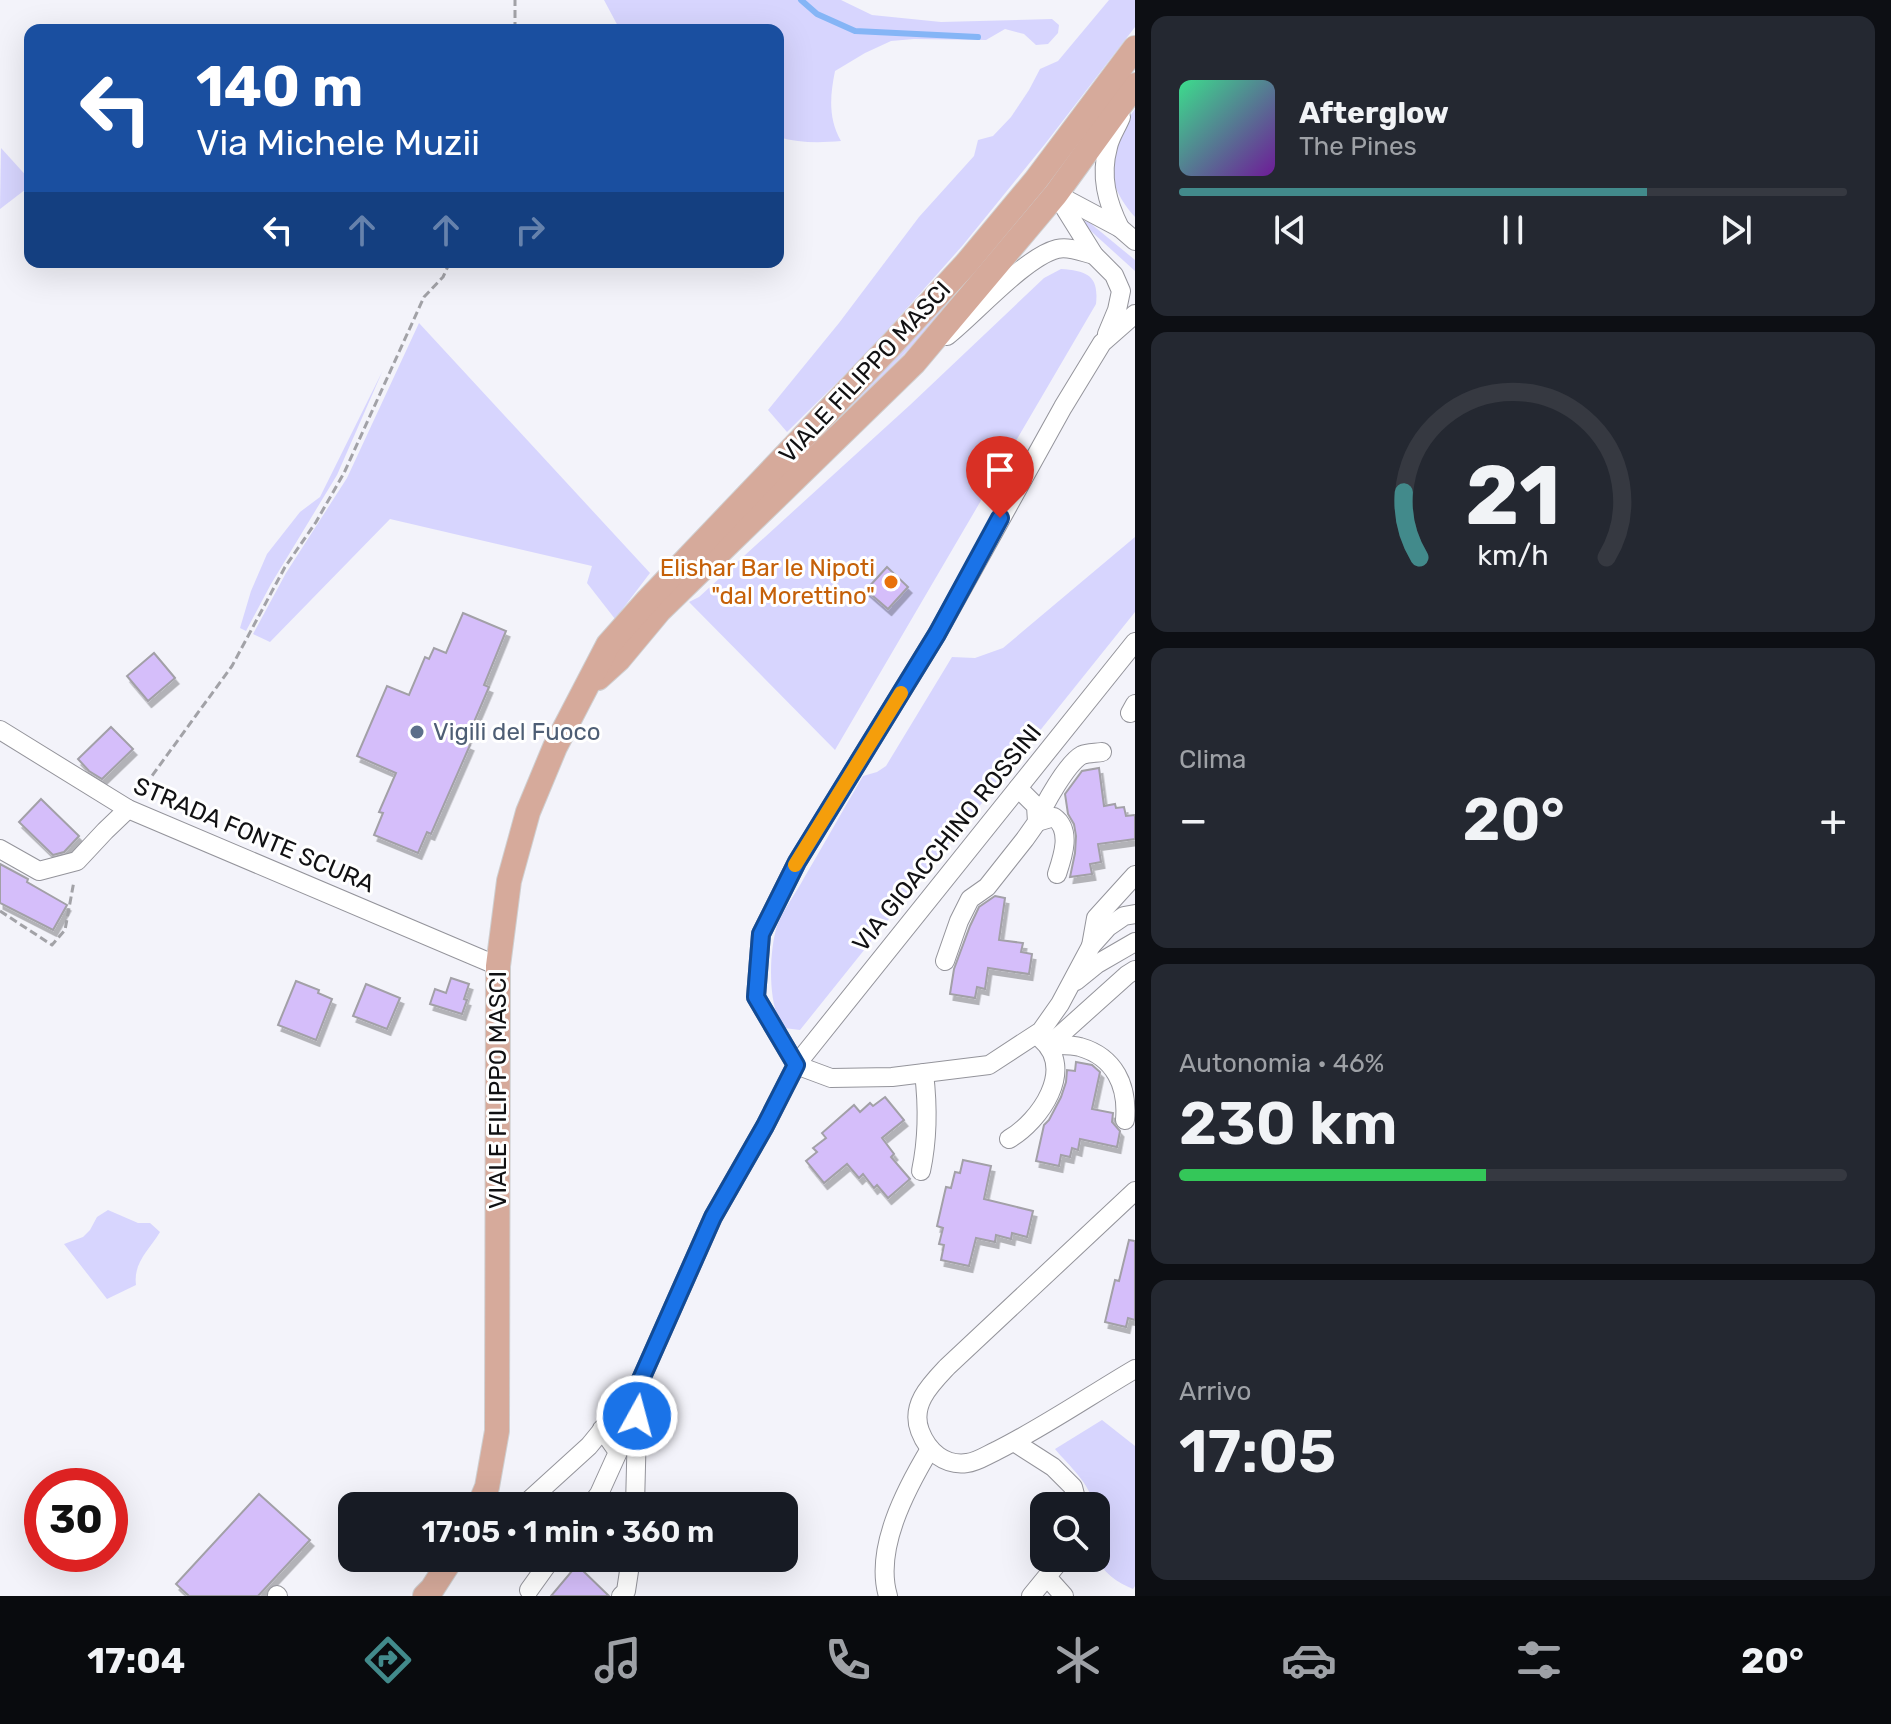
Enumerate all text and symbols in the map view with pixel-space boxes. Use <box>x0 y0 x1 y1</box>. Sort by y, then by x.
text: 140 m <box>196 54 363 120</box>
icon: left <box>64 56 168 160</box>
text: Afterglow <box>1299 95 1449 131</box>
text: Via Michele Muzii <box>196 121 480 164</box>
text: The Pines <box>1299 131 1417 162</box>
icon: left <box>256 208 300 252</box>
icon: ahead <box>340 208 384 252</box>
icon: ahead <box>424 208 468 252</box>
icon: right <box>508 208 552 252</box>
icon: previous <box>1268 208 1312 252</box>
icon: pause <box>1491 208 1535 252</box>
icon: next <box>1714 208 1758 252</box>
street label: VIALE FILIPPO MASCI <box>774 275 956 469</box>
pin <box>966 436 1034 518</box>
text: 21 <box>1465 446 1561 545</box>
icon: arrive <box>978 448 1022 492</box>
text: km/h <box>1477 538 1549 572</box>
place label: Elishar Bar le Nipoti "dal Morettino" <box>660 554 875 610</box>
marker: Elishar Bar le Nipoti "dal Morettino" <box>882 573 900 591</box>
place label: Vigili del Fuoco <box>433 718 601 746</box>
street label: VIA GIOACCHINO ROSSINI <box>847 719 1047 957</box>
marker: Vigili del Fuoco <box>408 723 426 741</box>
text: Clima <box>1179 744 1246 775</box>
street label: STRADA FONTE SCURA <box>129 772 379 898</box>
text: 20° <box>1462 784 1565 855</box>
text: − <box>1179 794 1208 846</box>
text: + <box>1820 794 1847 846</box>
street label: VIALE FILIPPO MASCI <box>484 971 512 1209</box>
text: Autonomia · 46% <box>1179 1048 1384 1079</box>
text: 230 km <box>1179 1088 1398 1159</box>
position arrow <box>595 1374 679 1458</box>
text: Arrivo <box>1179 1376 1251 1407</box>
text: 17:05 <box>1179 1416 1336 1487</box>
speed limit sign: 30 <box>24 1468 128 1572</box>
map controls <box>1030 1492 1110 1572</box>
button: search <box>1030 1492 1110 1572</box>
text: 17:05 · 1 min · 360 m <box>422 1514 714 1550</box>
icon: directions <box>360 1632 416 1688</box>
icon: music <box>590 1632 646 1688</box>
icon: phone <box>820 1632 876 1688</box>
icon: climate <box>1050 1632 1106 1688</box>
icon: car <box>1281 1632 1337 1688</box>
icon: filters <box>1511 1632 1567 1688</box>
text: 17:04 <box>87 1639 185 1682</box>
text: 20° <box>1741 1639 1804 1682</box>

